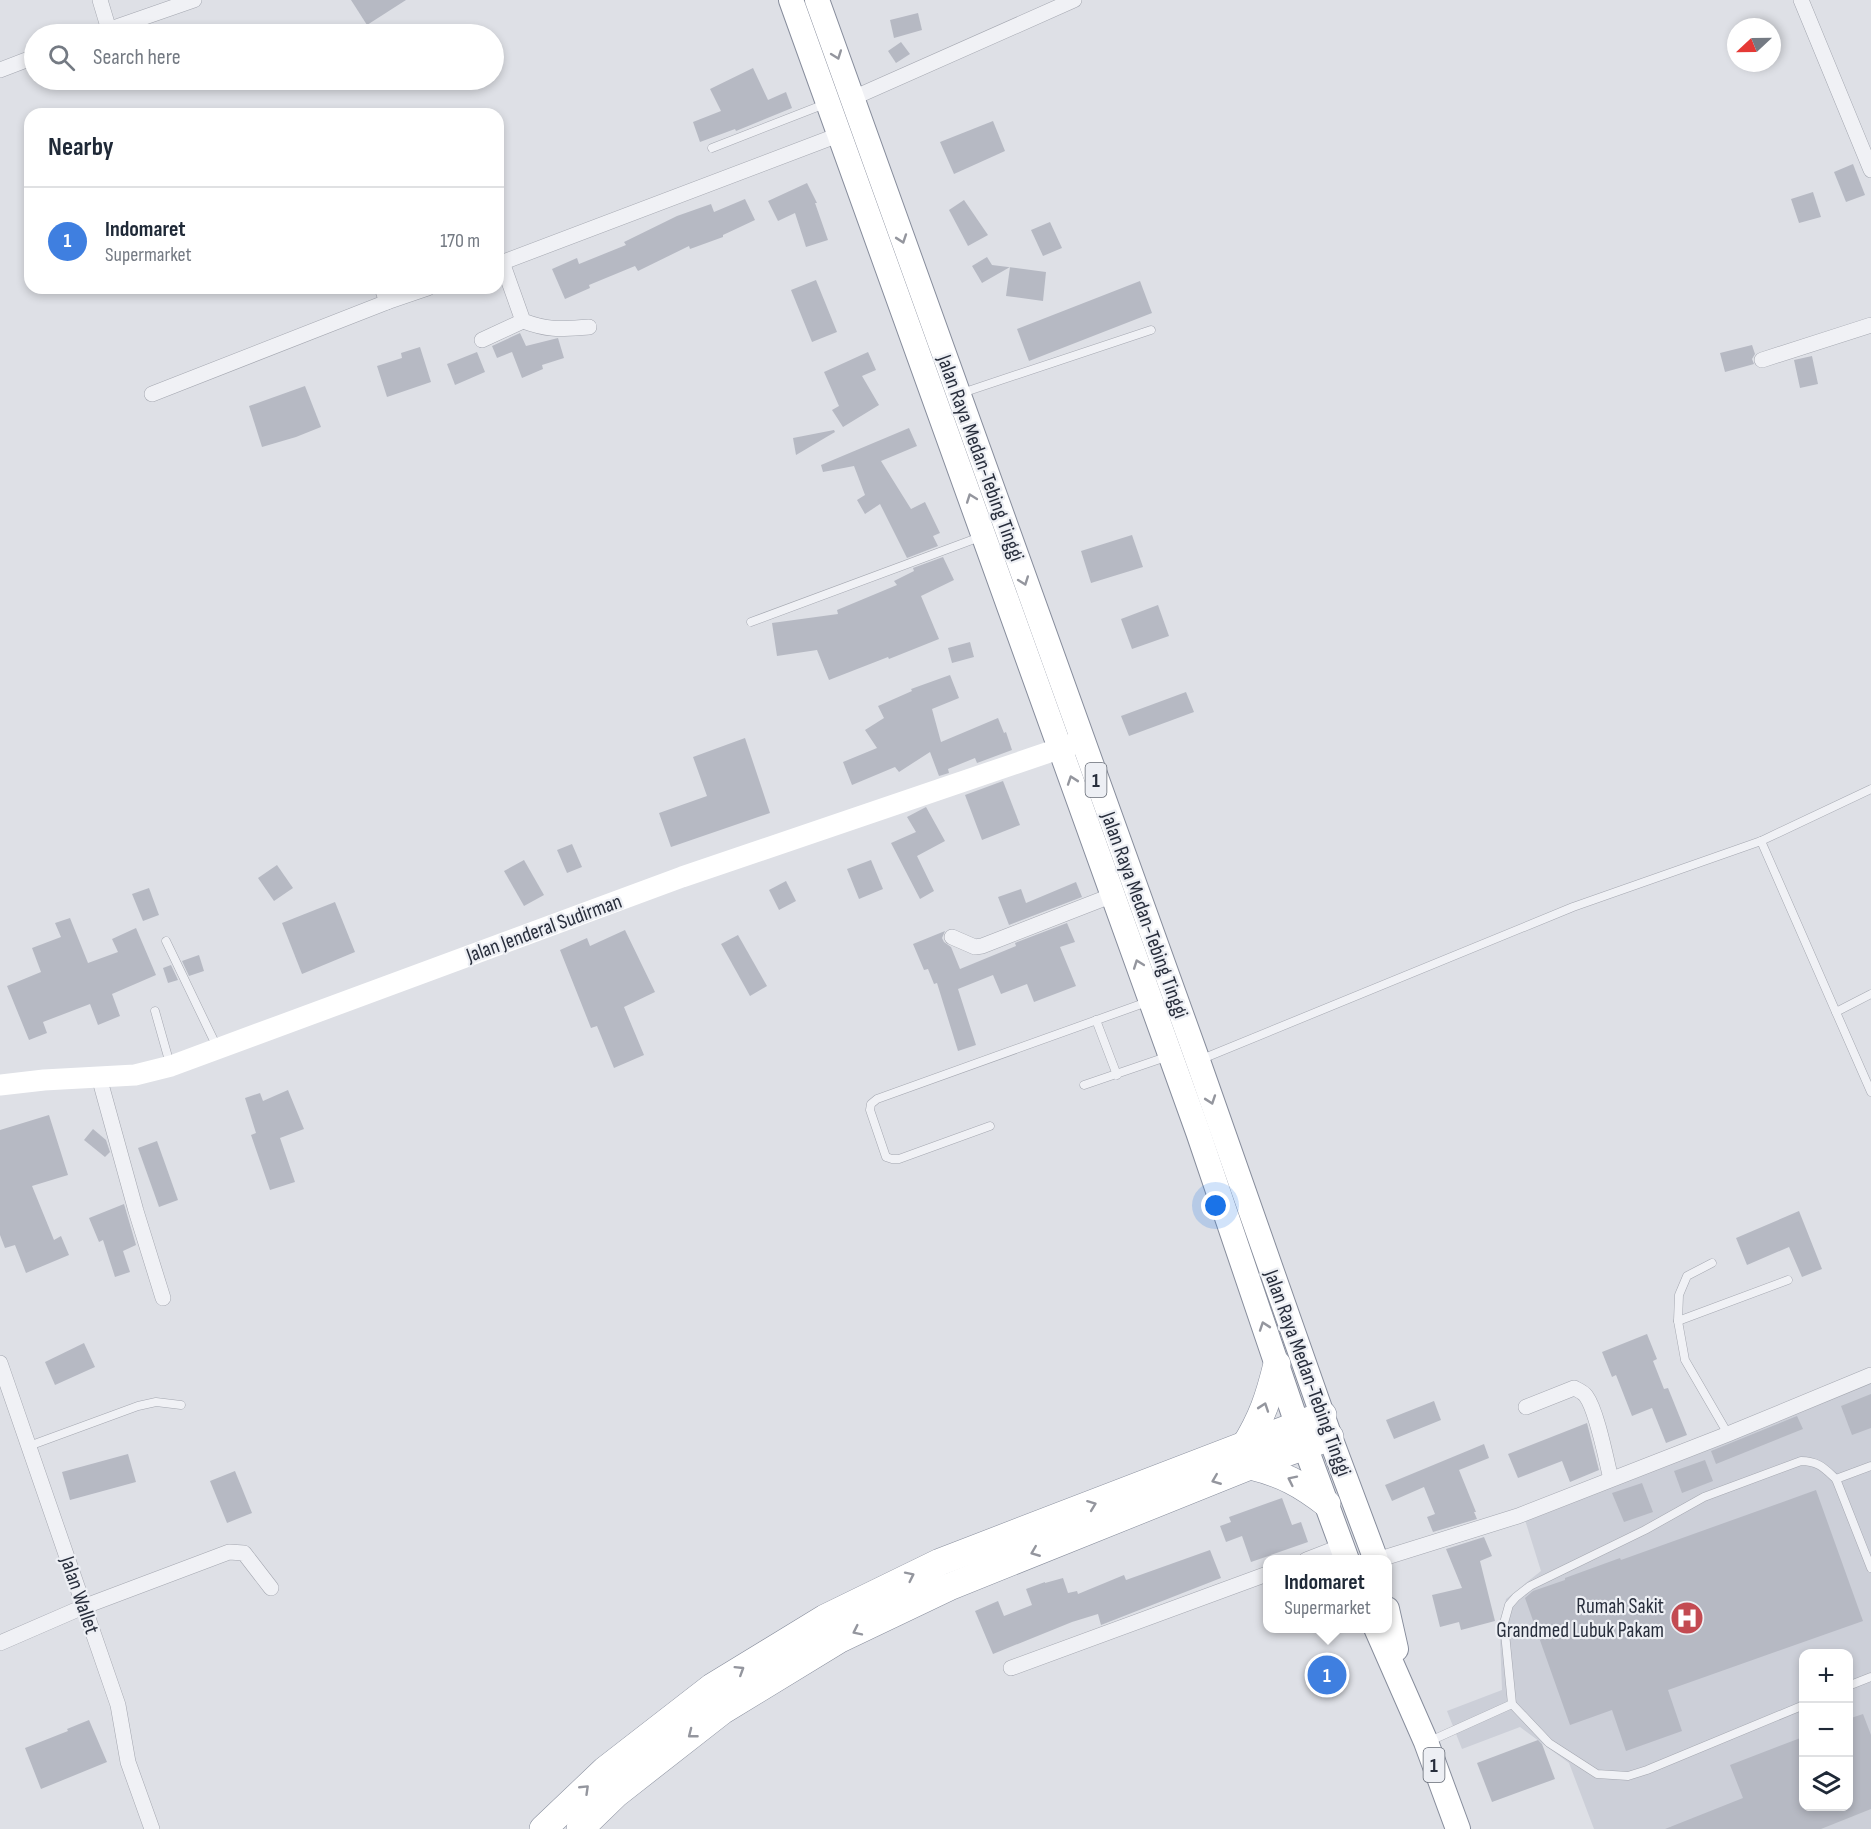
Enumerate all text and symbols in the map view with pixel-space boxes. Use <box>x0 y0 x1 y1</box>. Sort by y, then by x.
north arrow <box>1727 18 1781 72</box>
search box <box>24 24 504 90</box>
icon: search <box>45 41 78 74</box>
text: Search here <box>93 44 180 71</box>
one-way arrow <box>830 49 843 60</box>
text: Nearby <box>48 132 114 163</box>
text: Indomaret <box>105 216 186 243</box>
text: 1 <box>64 229 71 253</box>
text: 170 m <box>440 229 480 253</box>
one-way arrow <box>895 233 908 244</box>
text: Supermarket <box>105 243 192 267</box>
street label: Jalan Raya Medan-Tebing Tinggi <box>931 351 1030 565</box>
one-way arrow <box>965 493 978 504</box>
one-way arrow <box>1017 575 1030 586</box>
road number: 1 <box>1086 763 1106 797</box>
one-way arrow <box>1067 775 1080 786</box>
street label: Jalan Raya Medan-Tebing Tinggi <box>1095 808 1194 1022</box>
street label: Jalan Jenderal Sudirman <box>462 889 625 969</box>
one-way arrow <box>1132 959 1145 970</box>
one-way arrow <box>1204 1094 1217 1105</box>
your location <box>1201 1191 1230 1220</box>
street label: Jalan Raya Medan-Tebing Tinggi <box>1258 1266 1357 1480</box>
one-way arrow <box>1258 1321 1271 1332</box>
one-way arrow <box>1257 1402 1270 1413</box>
one-way arrow <box>1212 1473 1223 1485</box>
one-way arrow <box>1287 1476 1298 1488</box>
one-way arrow <box>1086 1499 1096 1512</box>
one-way arrow <box>1030 1545 1041 1557</box>
street label: Jalan Wallet <box>54 1552 104 1637</box>
popup <box>1263 1555 1392 1633</box>
text: Indomaret <box>1284 1569 1365 1596</box>
one-way arrow <box>904 1572 915 1584</box>
place label: Rumah Sakit Grandmed Lubuk Pakam <box>1496 1594 1664 1643</box>
text: Supermarket <box>1284 1596 1371 1620</box>
hospital icon: Rumah Sakit Grandmed Lubuk Pakam <box>1669 1600 1705 1636</box>
one-way arrow <box>853 1623 864 1635</box>
map controls <box>1799 1649 1853 1811</box>
button: + <box>1799 1649 1853 1703</box>
pin: 1 <box>1308 1652 1346 1698</box>
one-way arrow <box>734 1666 744 1678</box>
button: − <box>1799 1703 1853 1757</box>
one-way arrow <box>688 1727 699 1738</box>
road number: 1 <box>1424 1748 1444 1782</box>
button: layers <box>1799 1757 1853 1811</box>
one-way arrow <box>578 1785 589 1796</box>

